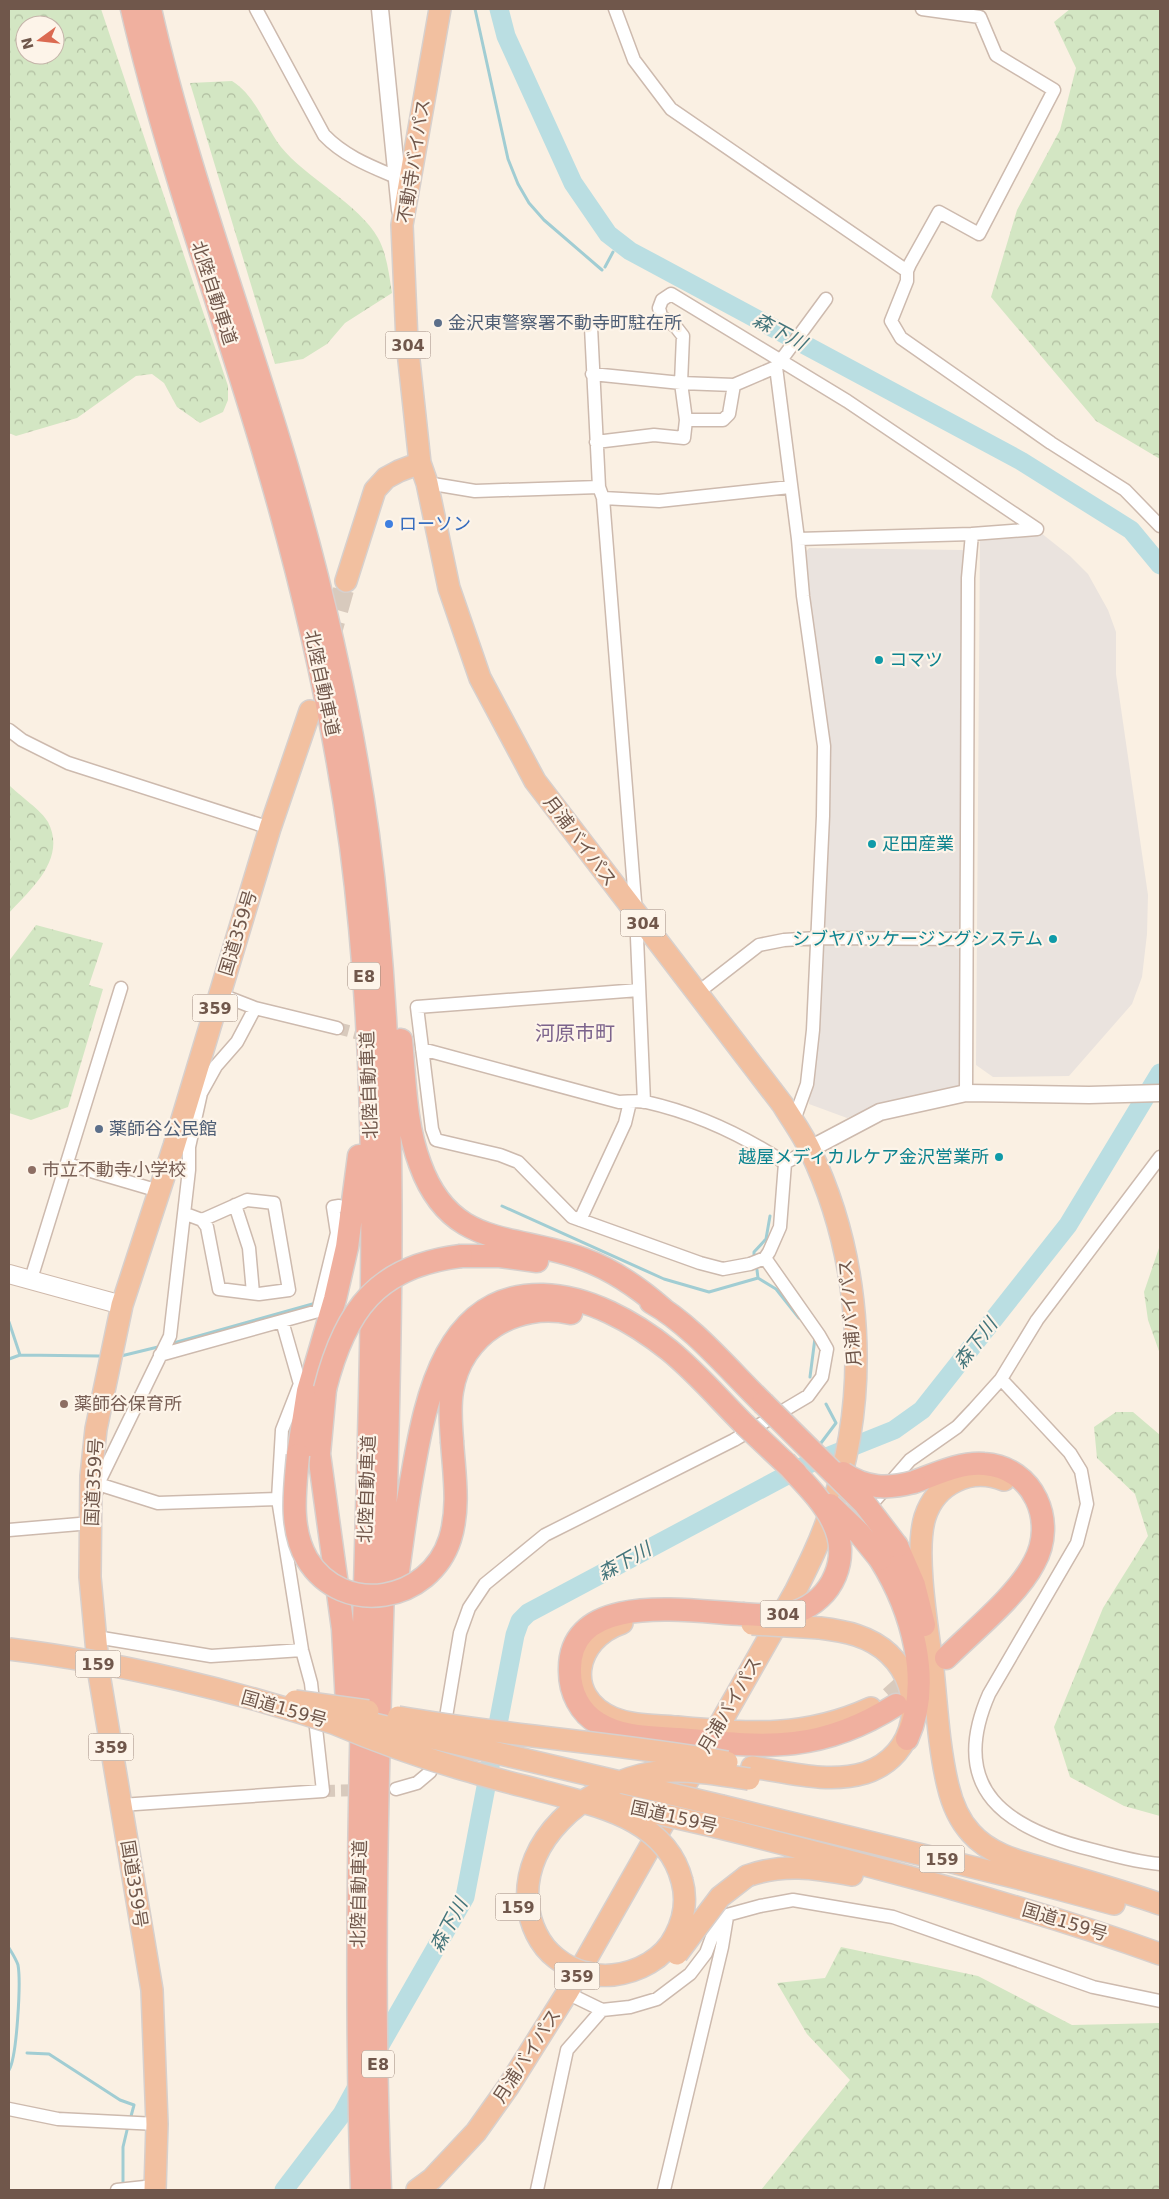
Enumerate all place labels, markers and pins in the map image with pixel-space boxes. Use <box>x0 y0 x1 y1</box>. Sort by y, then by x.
place label: 金沢東警察署不動寺町駐在所 <box>448 312 682 333</box>
marker: 金沢東警察署不動寺町駐在所 <box>432 317 444 329</box>
place label: ローソン <box>399 513 471 534</box>
marker: ローソン <box>383 518 395 530</box>
place label: コマツ <box>889 649 943 670</box>
marker: コマツ <box>873 654 885 666</box>
place label: 疋田産業 <box>882 833 954 854</box>
marker: 疋田産業 <box>866 838 878 850</box>
place label: シブヤパッケージングシステム <box>792 928 1043 949</box>
marker: シブヤパッケージングシステム <box>1047 933 1059 945</box>
place label: 薬師谷公民館 <box>109 1118 217 1139</box>
marker: 薬師谷公民館 <box>93 1123 105 1135</box>
place label: 越屋メディカルケア金沢営業所 <box>738 1146 989 1167</box>
marker: 越屋メディカルケア金沢営業所 <box>993 1151 1005 1163</box>
place label: 市立不動寺小学校 <box>42 1159 186 1180</box>
marker: 市立不動寺小学校 <box>26 1164 38 1176</box>
place label: 薬師谷保育所 <box>74 1393 182 1414</box>
marker: 薬師谷保育所 <box>58 1398 70 1410</box>

